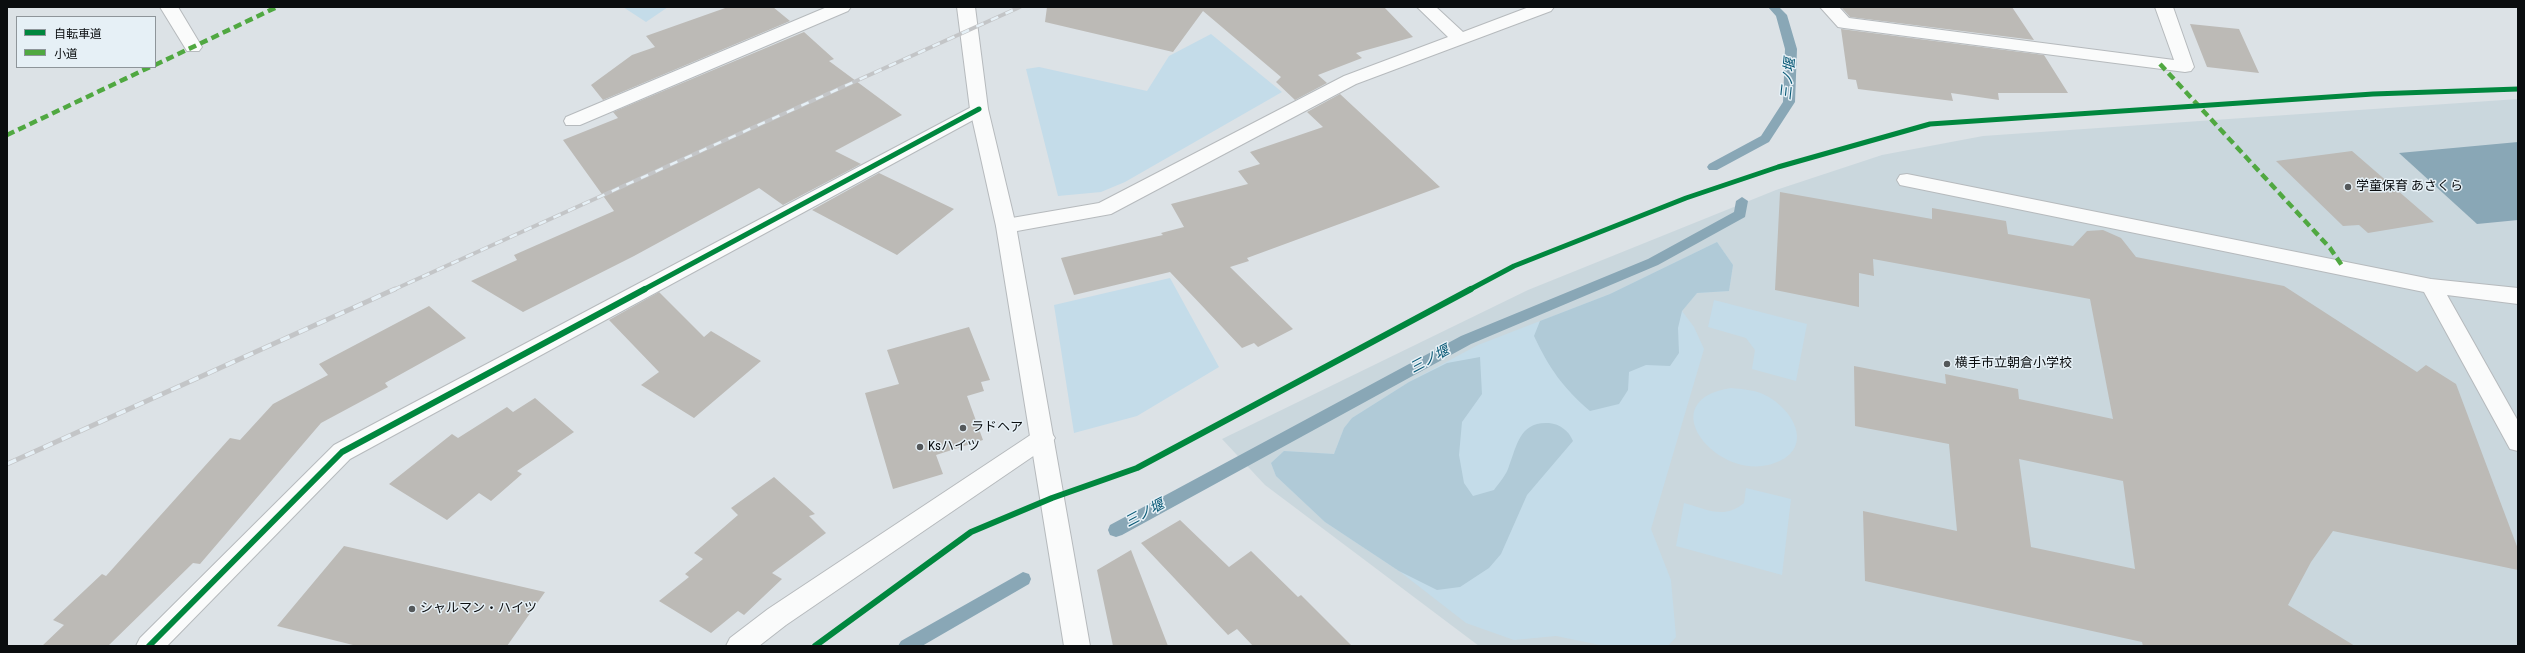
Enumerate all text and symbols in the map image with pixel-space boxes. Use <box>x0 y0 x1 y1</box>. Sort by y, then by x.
legend <box>16 16 156 68</box>
text: 自転車道 <box>54 27 102 41</box>
text: 小道 <box>54 47 78 61</box>
water label: 三ノ堰 <box>1778 57 1800 101</box>
place label: 学童保育 あさくら <box>2356 179 2463 195</box>
marker: 学童保育 あさくら <box>2343 182 2353 192</box>
water label: 三ノ堰 <box>1408 343 1452 377</box>
place label: 横手市立朝倉小学校 <box>1955 356 2072 372</box>
marker: 横手市立朝倉小学校 <box>1942 359 1952 369</box>
place label: ラドヘア <box>971 420 1023 436</box>
marker: ラドヘア <box>958 423 968 433</box>
place label: Ksハイツ <box>928 439 980 455</box>
marker: Ksハイツ <box>915 442 925 452</box>
water label: 三ノ堰 <box>1123 497 1167 531</box>
place label: シャルマン・ハイツ <box>420 601 537 617</box>
marker: シャルマン・ハイツ <box>407 604 417 614</box>

